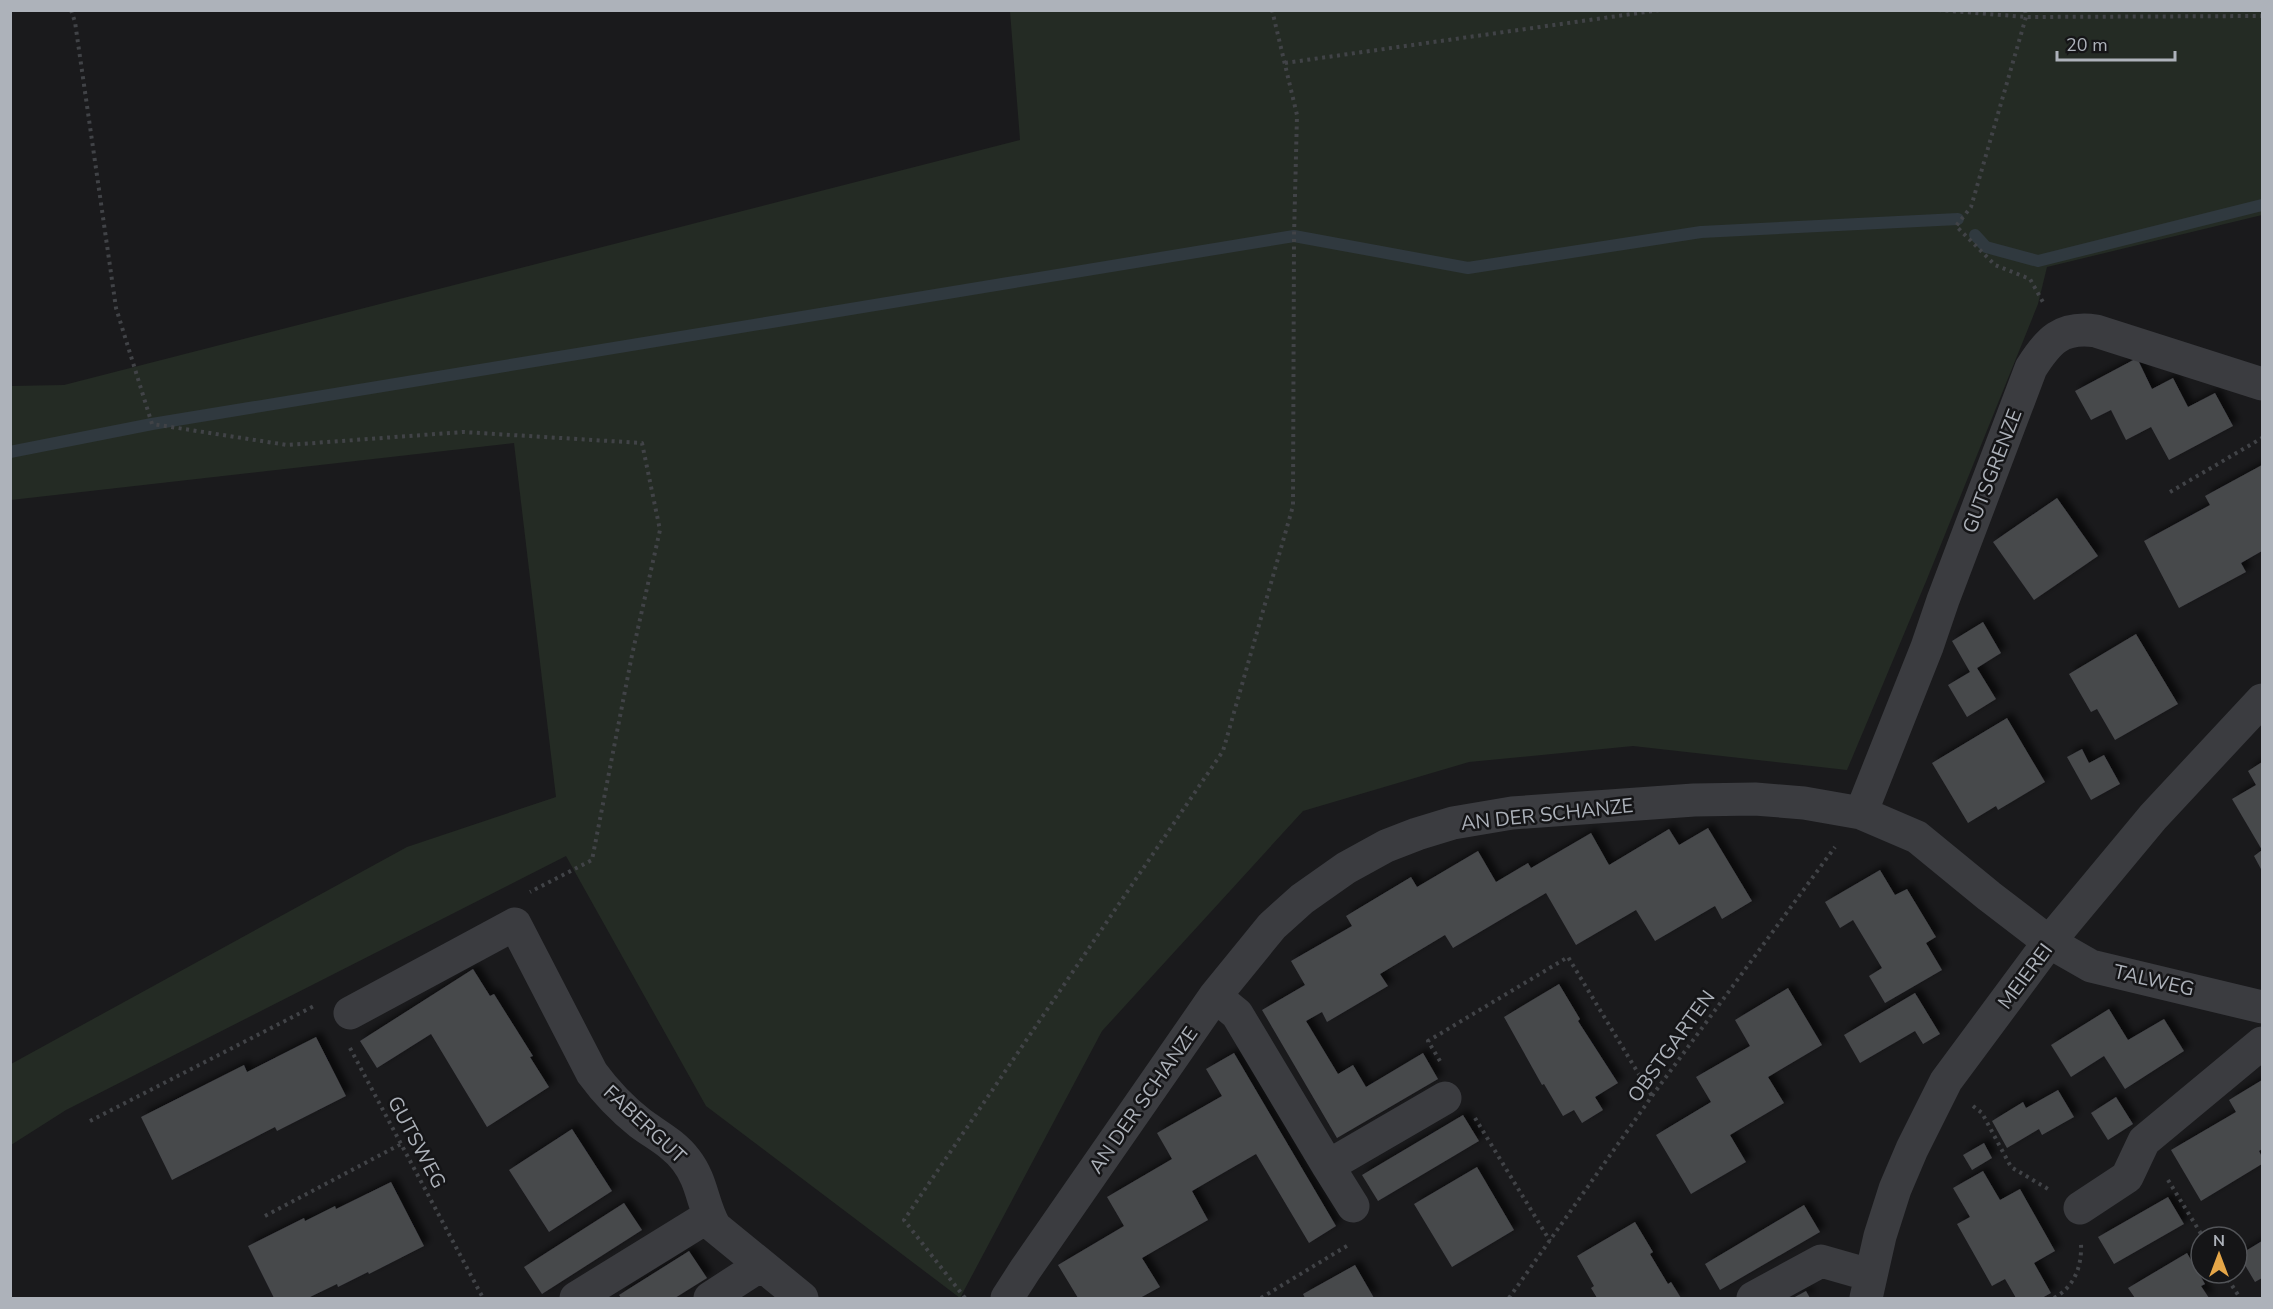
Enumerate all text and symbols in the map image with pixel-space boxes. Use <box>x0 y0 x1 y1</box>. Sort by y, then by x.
scale bar <box>2057 24 2176 62</box>
text: 20 m <box>2066 33 2108 57</box>
street label: GUTSGRENZE <box>1956 405 2028 537</box>
street label: AN DER SCHANZE <box>1459 792 1635 837</box>
street label: MEIEREI <box>1992 938 2059 1015</box>
street label: TALWEG <box>2111 958 2197 1003</box>
street label: OBSTGARTEN <box>1622 985 1721 1108</box>
street label: AN DER SCHANZE <box>1083 1022 1204 1179</box>
street label: FABERGUT <box>597 1079 692 1170</box>
street label: GUTSWEG <box>381 1091 452 1193</box>
north arrow <box>2189 1225 2249 1285</box>
text: N <box>2213 1230 2225 1252</box>

